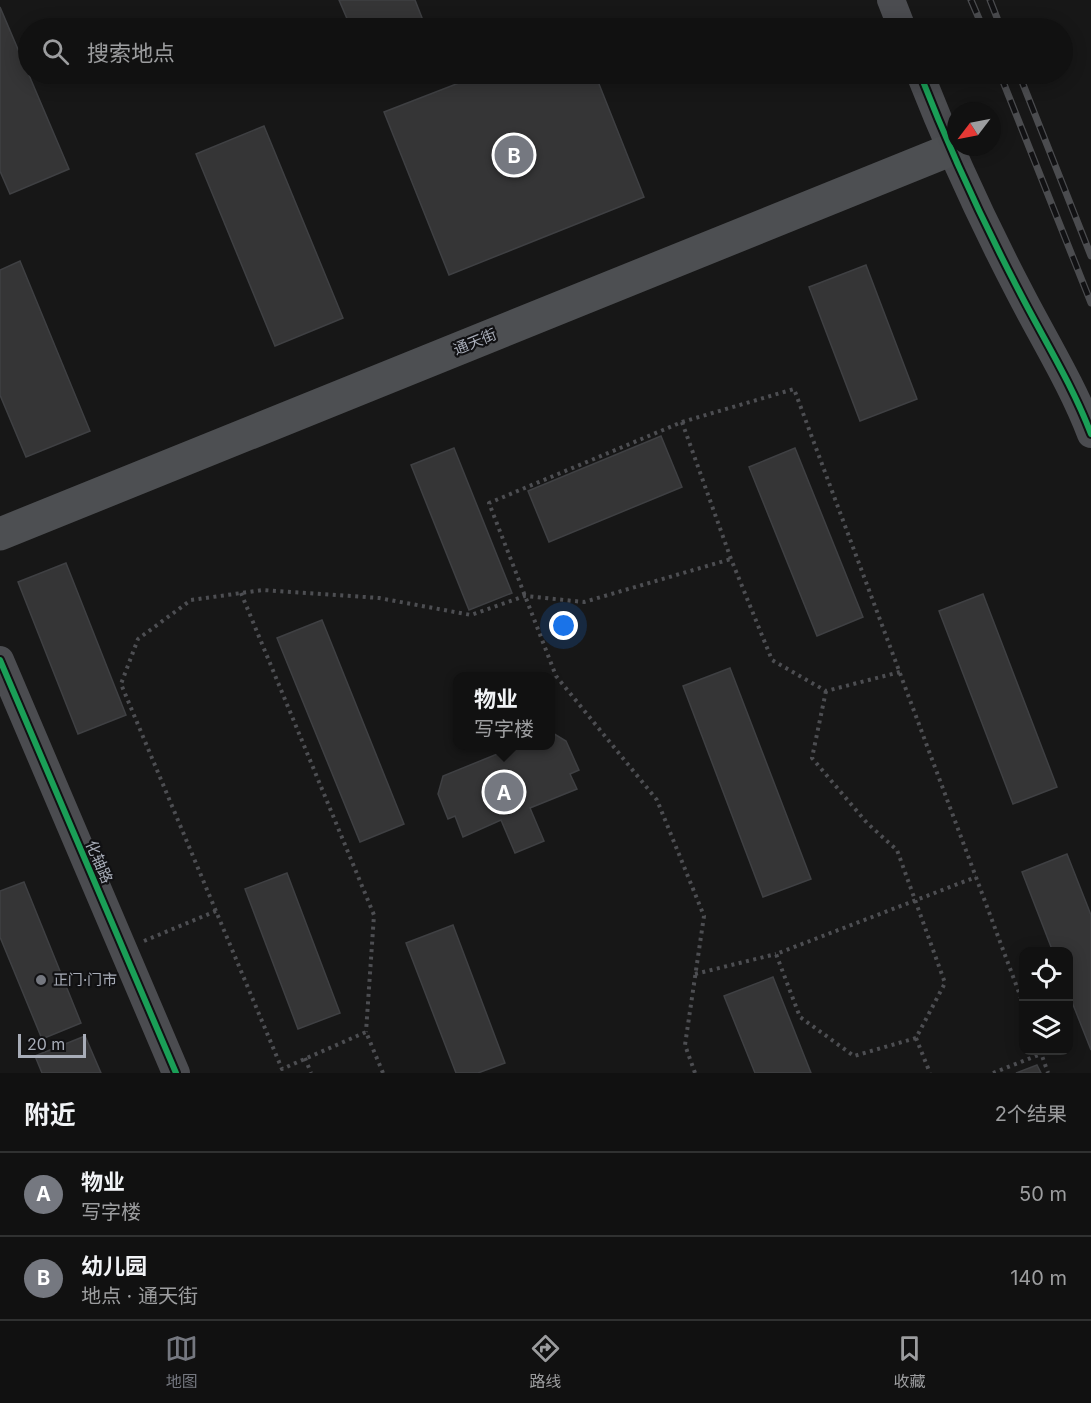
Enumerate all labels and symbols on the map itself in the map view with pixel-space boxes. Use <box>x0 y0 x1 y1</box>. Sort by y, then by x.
north arrow <box>947 102 1001 156</box>
pin: B <box>494 132 534 178</box>
street label: 通天街 <box>450 324 499 359</box>
your location <box>549 611 578 640</box>
pin: A <box>484 770 524 814</box>
street label: 化轴路 <box>82 837 117 886</box>
place label: 正门·门市 <box>53 970 117 989</box>
marker: 正门·门市 <box>34 973 48 987</box>
scale bar <box>18 1031 86 1058</box>

